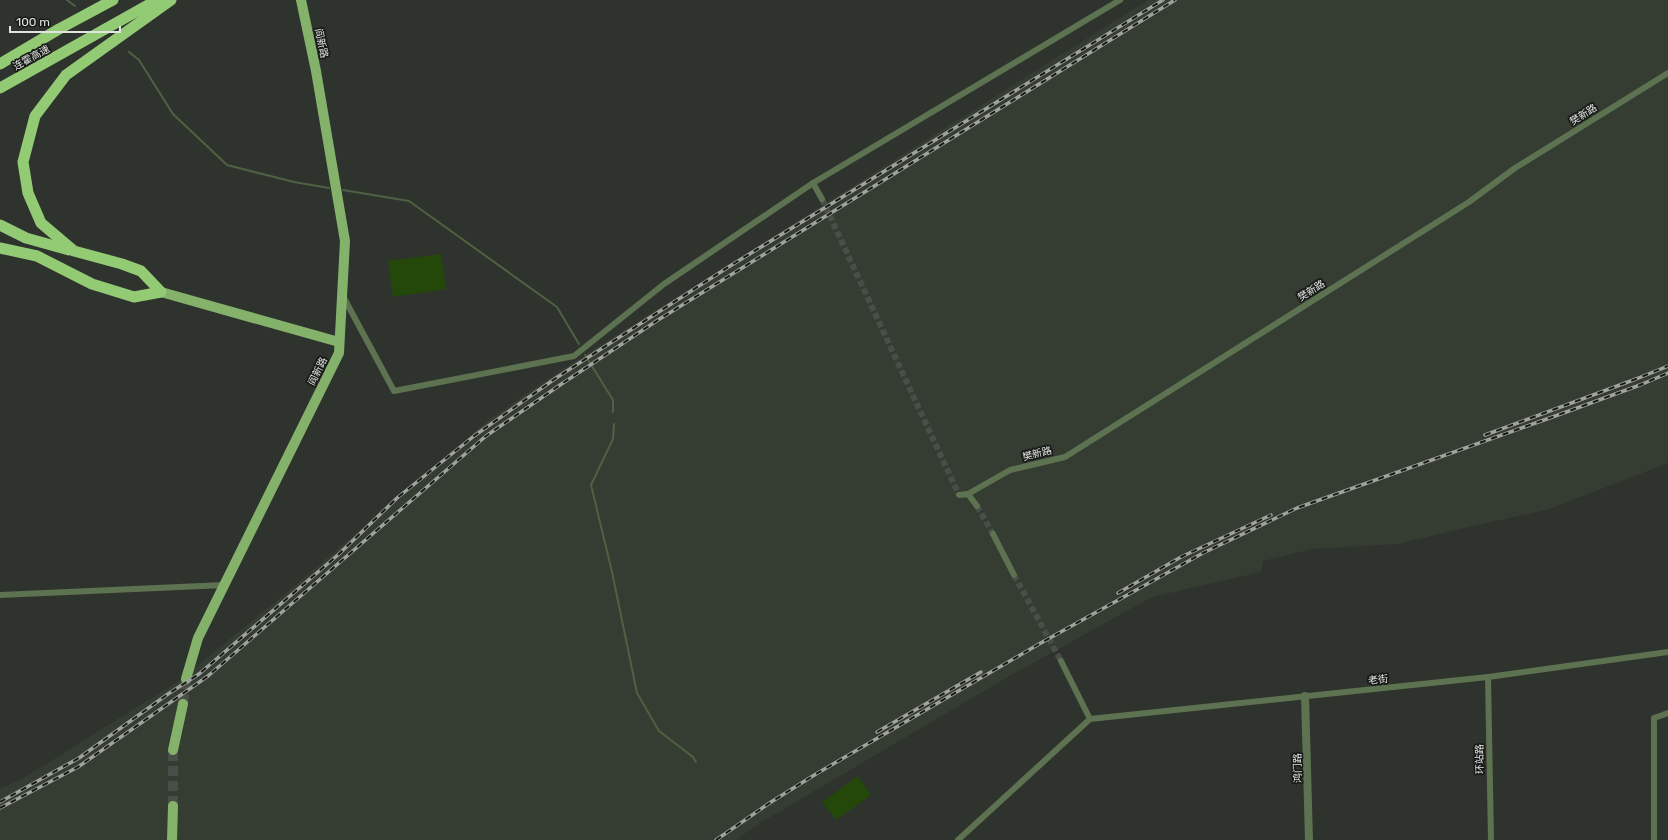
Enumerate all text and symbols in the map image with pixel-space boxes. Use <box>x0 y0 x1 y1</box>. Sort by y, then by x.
scale bar <box>10 8 120 34</box>
text: 100 m <box>16 15 50 29</box>
street label: 阎新路 <box>312 27 330 59</box>
street label: 连霍高速 <box>11 43 52 73</box>
street label: 樊新路 <box>1568 102 1599 128</box>
street label: 樊新路 <box>1296 278 1327 304</box>
street label: 阎新路 <box>306 355 330 388</box>
street label: 樊新路 <box>1021 445 1053 463</box>
street label: 老街 <box>1368 673 1389 687</box>
street label: 环站路 <box>1474 744 1486 774</box>
street label: 鸿门路 <box>1292 753 1304 783</box>

